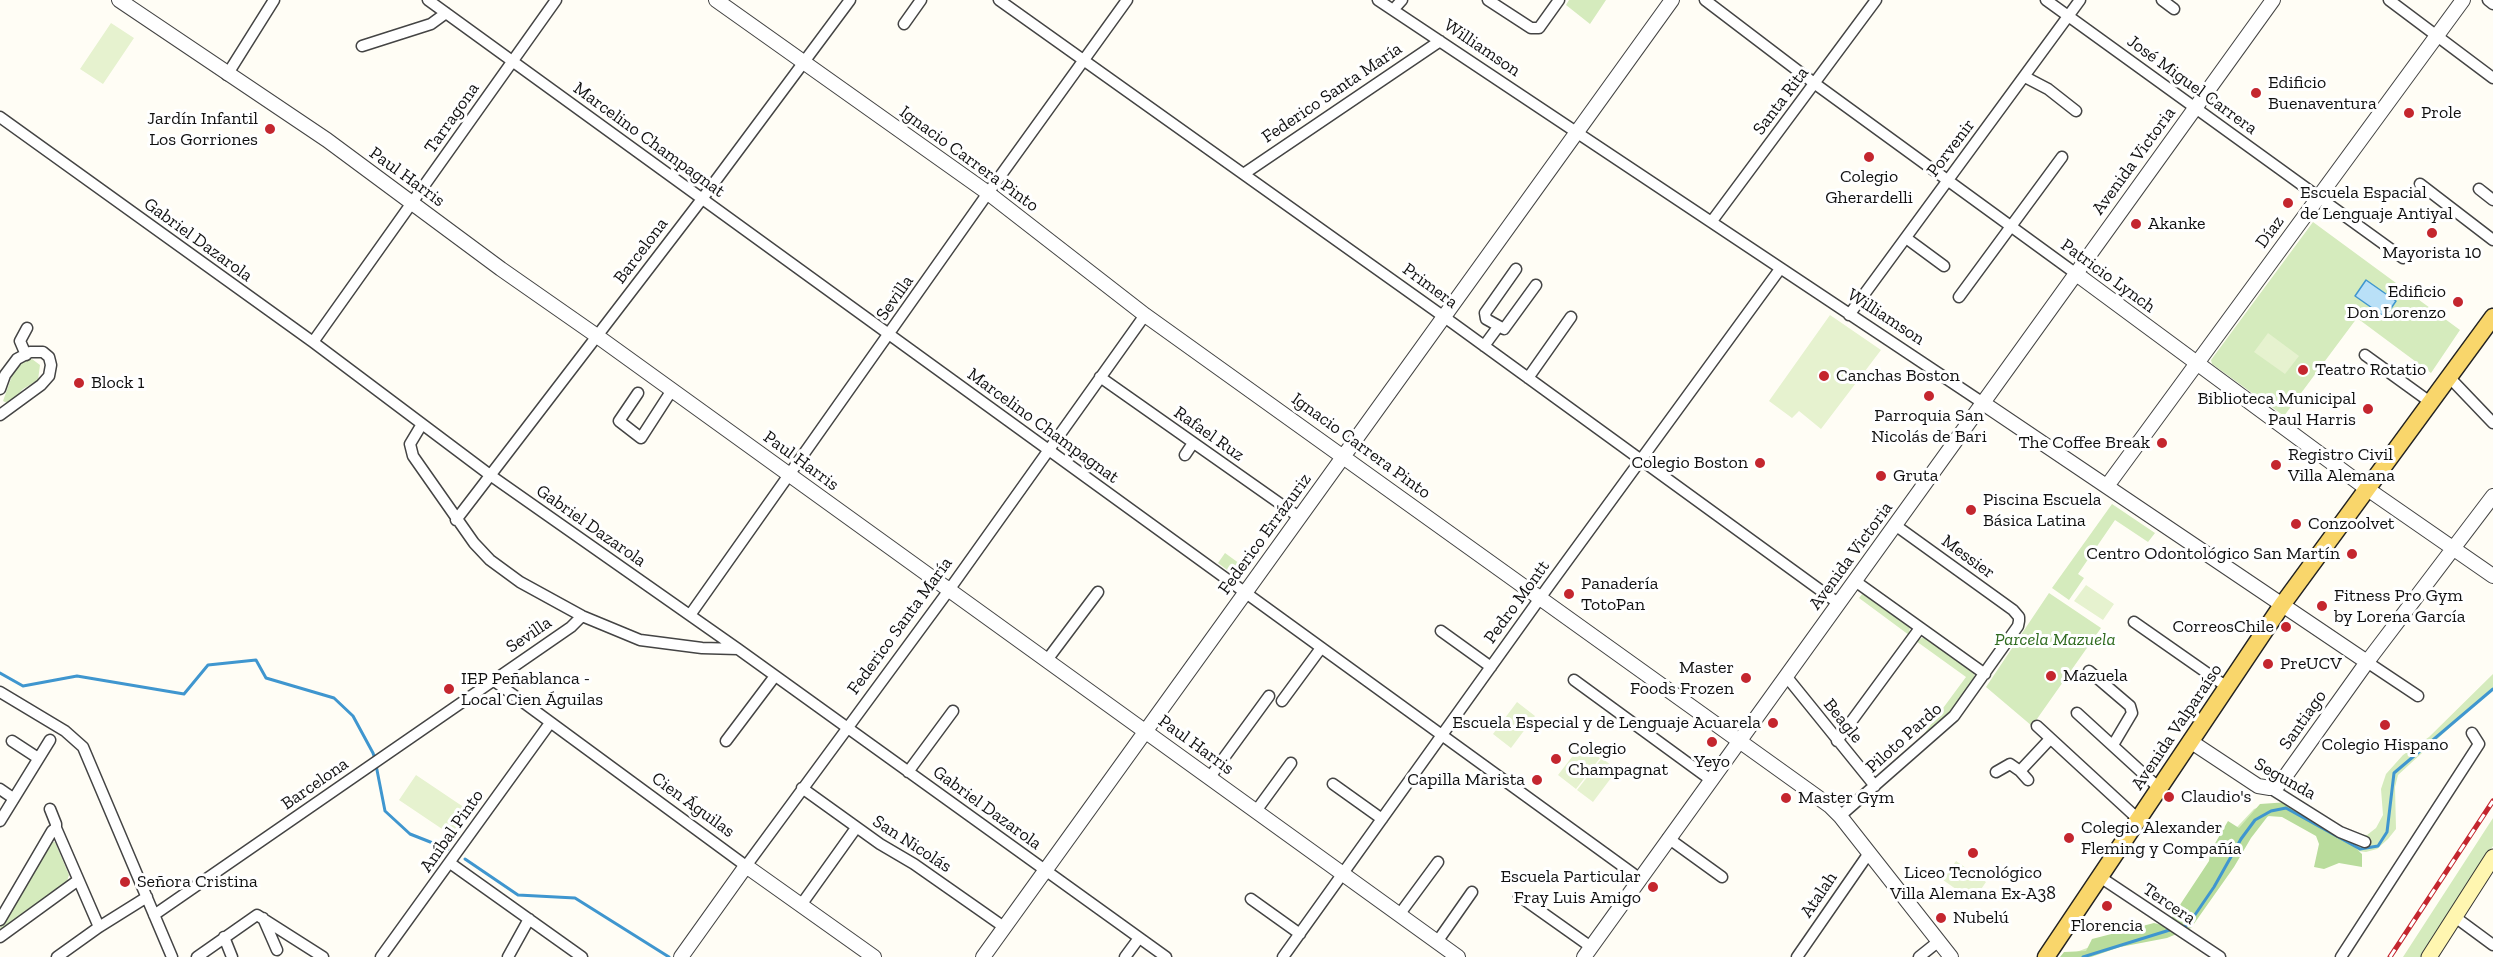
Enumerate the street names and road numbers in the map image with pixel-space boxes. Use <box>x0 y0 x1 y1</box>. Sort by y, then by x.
street label: Williamson <box>1440 14 1524 82</box>
street label: José Miguel Carrera <box>2123 30 2261 140</box>
street label: Federico Santa María <box>1258 38 1406 148</box>
street label: Santa Rita <box>1748 63 1814 139</box>
street label: Marcelino Champagnat <box>569 78 729 202</box>
street label: Tarragona <box>420 79 484 157</box>
street label: Ignacio Carrera Pinto <box>895 101 1043 217</box>
street label: Avenida Victoria <box>2088 103 2180 219</box>
street label: Porvenir <box>1922 115 1980 181</box>
street label: Paul Harris <box>365 142 449 212</box>
street label: Gabriel Dazarola <box>139 193 257 287</box>
street label: Díaz <box>2251 212 2289 252</box>
street label: Barcelona <box>609 214 673 288</box>
street label: Patricio Lynch <box>2056 234 2160 318</box>
street label: Primera <box>1398 259 1462 313</box>
street label: Sevilla <box>872 271 918 325</box>
street label: Williamson <box>1843 284 1929 350</box>
street label: Marcelino Champagnat <box>963 364 1123 488</box>
street label: Ignacio Carrera Pinto <box>1287 388 1435 504</box>
street label: Rafael Ruz <box>1170 402 1248 466</box>
street label: Paul Harris <box>759 426 843 496</box>
street label: Federico Errázuriz <box>1214 469 1316 599</box>
street label: Gabriel Dazarola <box>532 480 650 572</box>
street label: Avenida Victoria <box>1805 498 1897 614</box>
street label: Messier <box>1937 530 1999 584</box>
street label: Federico Santa María <box>843 553 957 699</box>
street label: Pedro Montt <box>1480 556 1554 648</box>
street label: Sevilla <box>502 612 556 658</box>
street label: Avenida Valparaíso <box>2127 660 2227 794</box>
street label: Santiago <box>2275 686 2331 754</box>
street label: Beagle <box>1819 694 1867 748</box>
street label: Piloto Pardo <box>1861 698 1947 778</box>
street label: Paul Harris <box>1154 710 1238 780</box>
street label: Barcelona <box>277 753 353 815</box>
street label: Segunda <box>2251 753 2319 805</box>
street label: Gabriel Dazarola <box>928 761 1046 855</box>
street label: Cien Águilas <box>647 768 739 842</box>
street label: Aníbal Pinto <box>416 786 488 876</box>
street label: San Nicolás <box>869 811 955 877</box>
street label: Atalah <box>1796 868 1842 922</box>
street label: Tercera <box>2138 879 2200 929</box>

